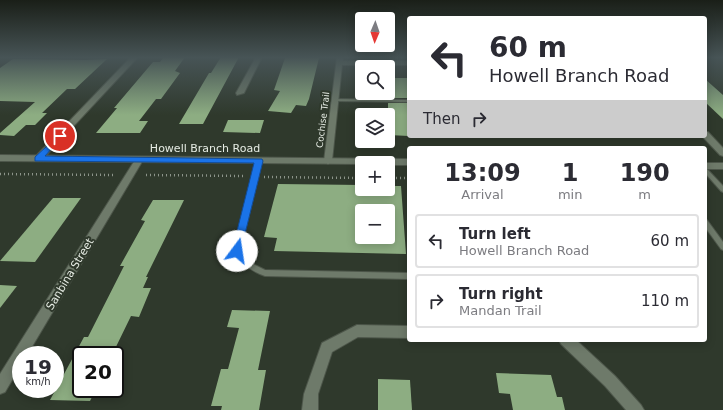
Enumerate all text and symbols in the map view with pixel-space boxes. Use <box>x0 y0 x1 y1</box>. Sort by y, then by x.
north arrow <box>355 12 395 52</box>
map controls <box>355 12 395 244</box>
text: 60 m <box>489 31 567 64</box>
icon: left <box>423 32 475 84</box>
button: search <box>355 60 395 100</box>
text: Howell Branch Road <box>489 65 669 86</box>
street label: Cochise Trail <box>315 91 331 149</box>
button: layers <box>355 108 395 148</box>
icon: right <box>468 108 490 130</box>
text: Then <box>423 110 460 128</box>
pin <box>43 119 77 153</box>
icon: arrive <box>49 125 71 147</box>
street label: Howell Branch Road <box>150 142 260 155</box>
button: + <box>355 156 395 196</box>
text: 13:09 <box>444 159 521 187</box>
text: 1 <box>562 159 578 187</box>
text: 190 <box>620 159 670 187</box>
text: Arrival <box>461 187 504 202</box>
text: min <box>558 187 582 202</box>
text: m <box>638 187 651 202</box>
button: − <box>355 204 395 244</box>
text: Turn left <box>459 225 531 243</box>
position arrow <box>216 230 258 272</box>
icon: left <box>425 230 447 252</box>
text: 60 m <box>651 232 689 250</box>
street label: Sanbina Street <box>43 235 97 312</box>
text: Howell Branch Road <box>459 243 589 258</box>
text: Turn right <box>459 285 543 303</box>
icon: right <box>425 290 447 312</box>
text: 110 m <box>641 292 689 310</box>
text: Mandan Trail <box>459 303 542 318</box>
speed limit sign: 20 <box>72 346 124 398</box>
text: 19 <box>24 355 52 379</box>
text: km/h <box>25 376 51 387</box>

